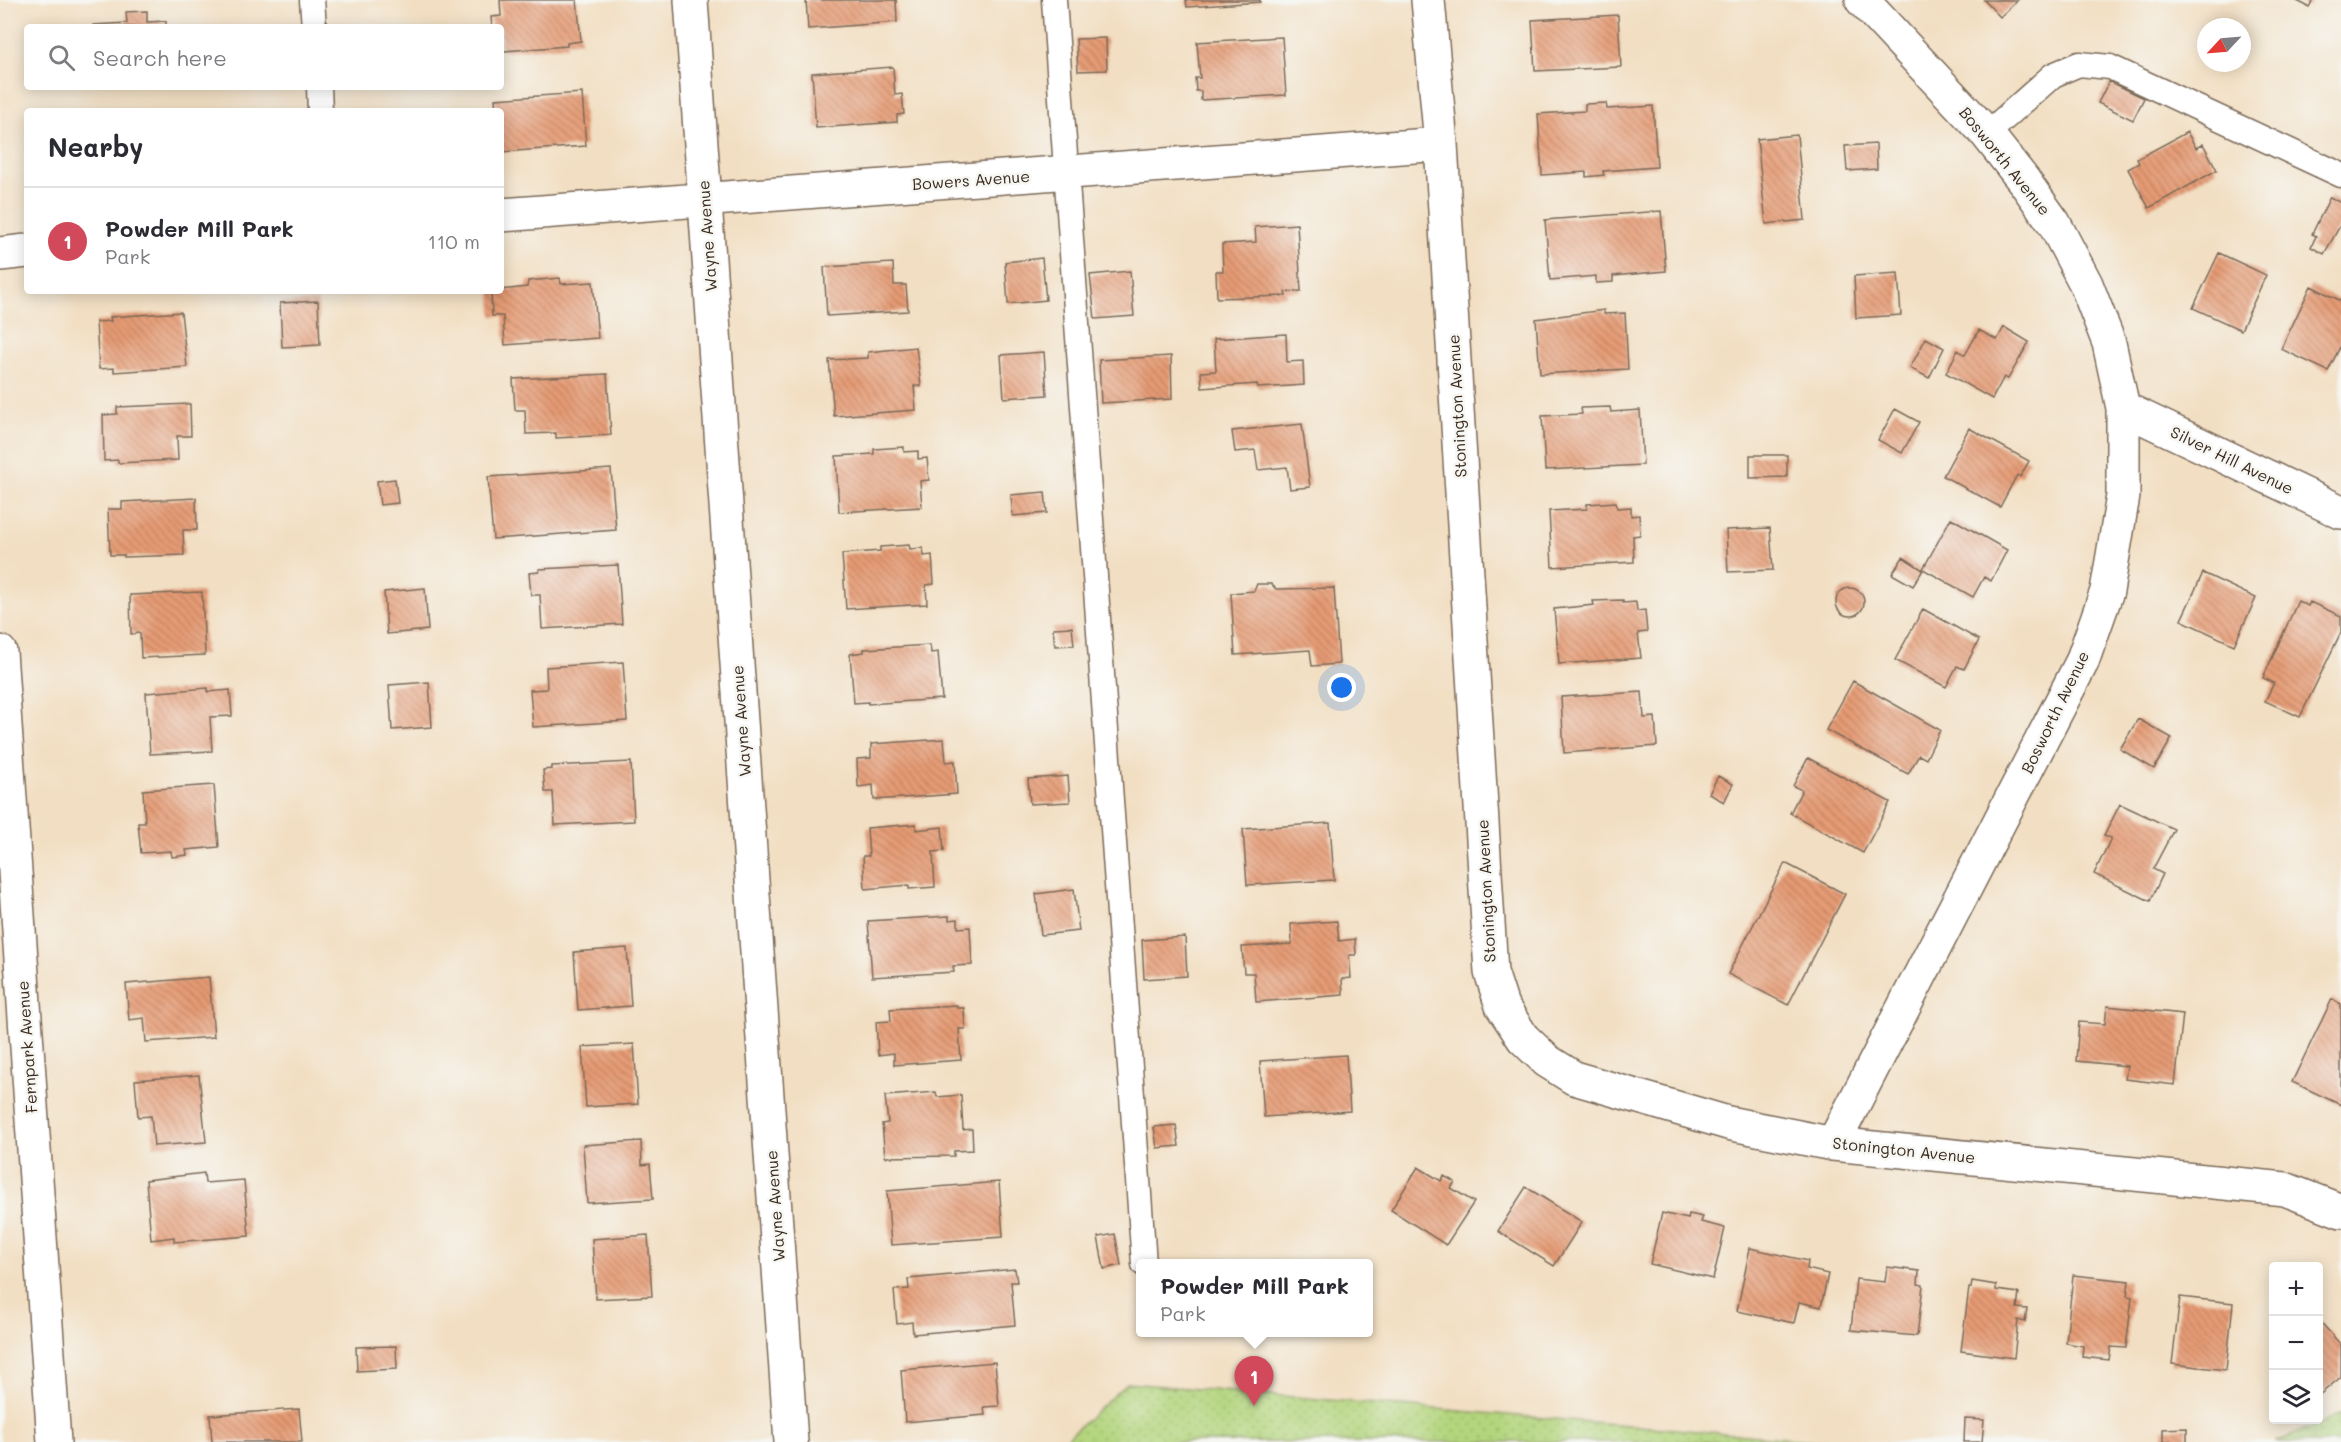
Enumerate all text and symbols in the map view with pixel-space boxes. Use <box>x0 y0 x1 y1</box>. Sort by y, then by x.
north arrow <box>2197 18 2251 72</box>
search box <box>24 24 504 90</box>
icon: search <box>45 41 78 74</box>
text: Search here <box>93 43 227 72</box>
street label: Bosworth Avenue <box>1955 102 2056 219</box>
text: Nearby <box>48 130 143 164</box>
street label: Bowers Avenue <box>911 165 1031 194</box>
street label: Wayne Avenue <box>692 180 721 292</box>
text: Powder Mill Park <box>105 214 294 243</box>
text: 1 <box>63 228 72 254</box>
text: 110 m <box>427 228 480 254</box>
text: Park <box>105 243 150 269</box>
street label: Stonington Avenue <box>1442 334 1471 478</box>
street label: Silver Hill Avenue <box>2167 421 2297 498</box>
street label: Bosworth Avenue <box>2016 647 2093 776</box>
street label: Wayne Avenue <box>726 665 755 777</box>
your location <box>1327 673 1356 702</box>
street label: Stonington Avenue <box>1471 819 1500 963</box>
street label: Fernpark Avenue <box>11 980 42 1114</box>
street label: Stonington Avenue <box>1832 1132 1976 1167</box>
street label: Wayne Avenue <box>760 1150 789 1262</box>
popup <box>1136 1259 1373 1337</box>
map controls <box>2269 1262 2323 1424</box>
button: + <box>2269 1262 2323 1316</box>
text: Powder Mill Park <box>1160 1271 1349 1300</box>
text: Park <box>1160 1300 1206 1326</box>
button: − <box>2269 1316 2323 1370</box>
pin: 1 <box>1234 1356 1274 1406</box>
button: layers <box>2269 1370 2323 1424</box>

